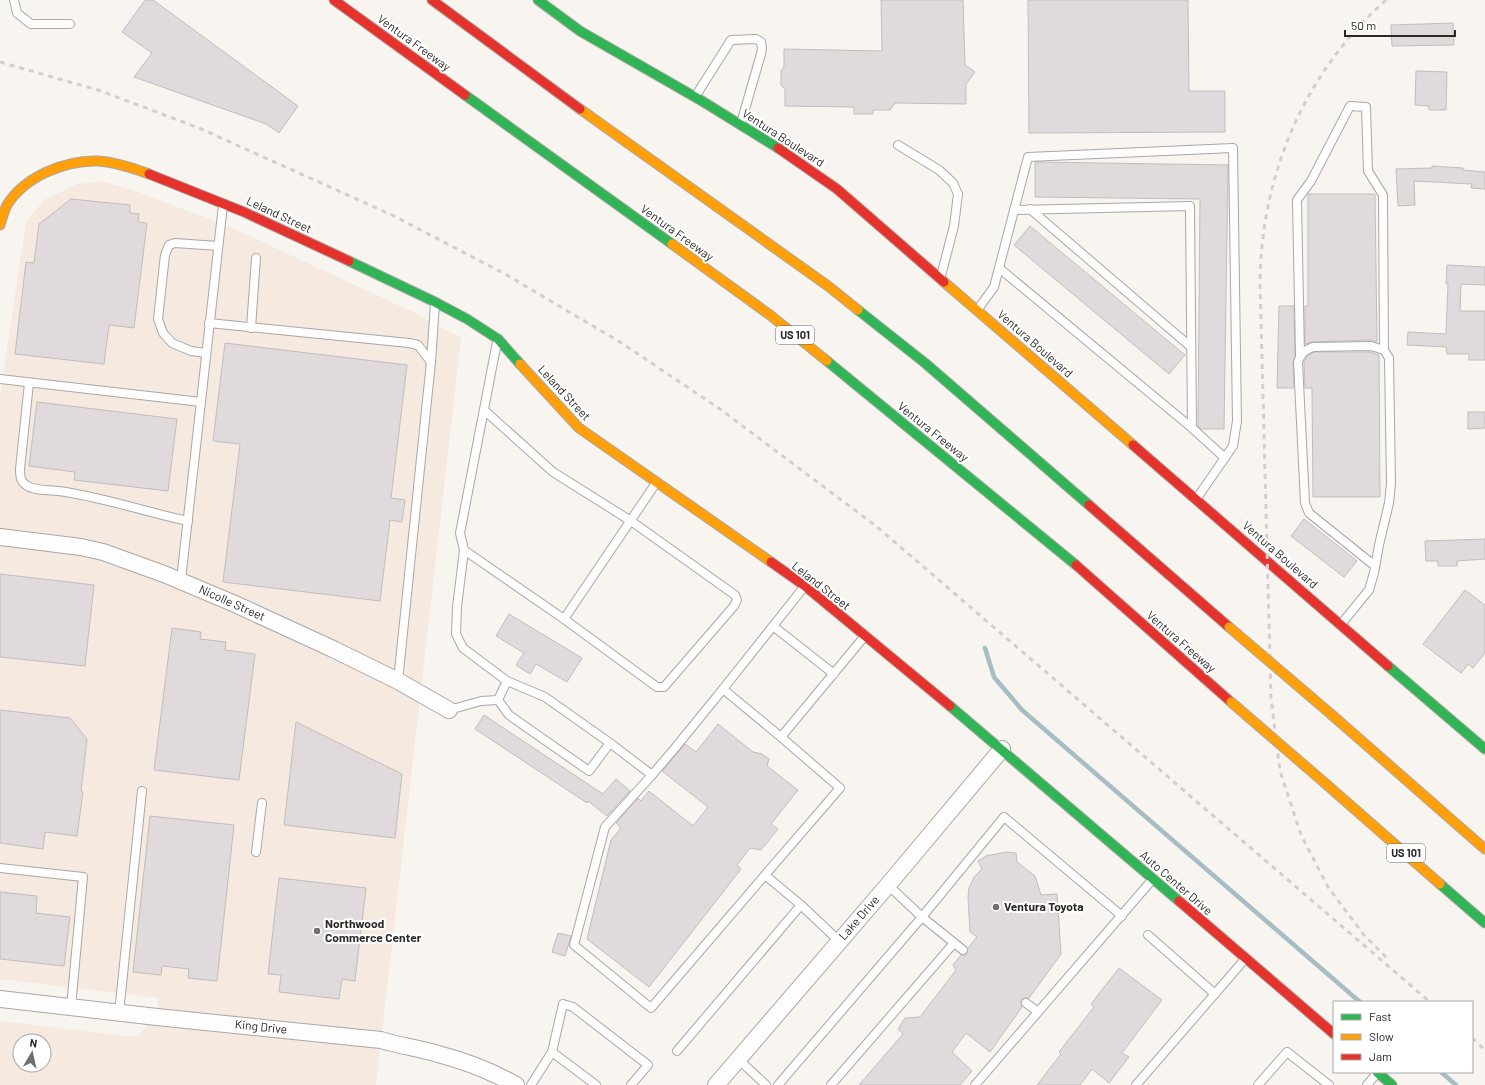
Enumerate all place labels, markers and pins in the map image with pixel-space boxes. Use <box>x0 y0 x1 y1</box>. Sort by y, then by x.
place label: Ventura Toyota <box>1004 899 1084 913</box>
marker: Ventura Toyota <box>991 902 1001 912</box>
place label: Northwood Commerce Center <box>325 916 422 944</box>
marker: Northwood Commerce Center <box>312 926 322 936</box>

